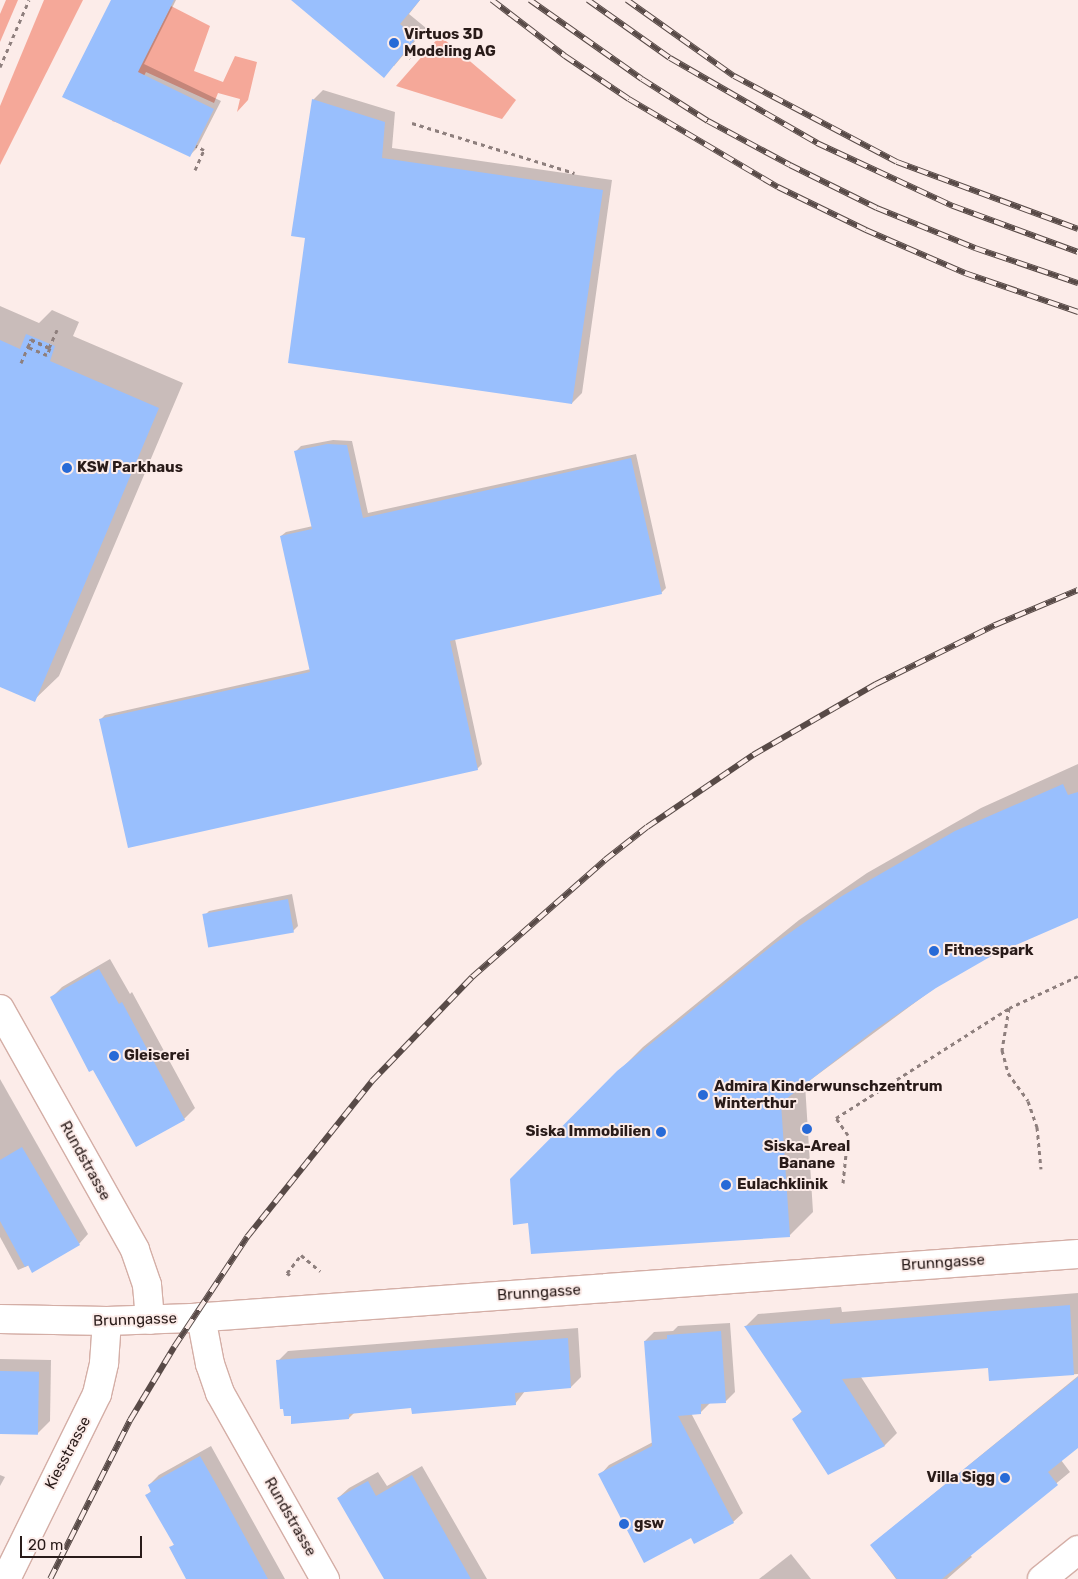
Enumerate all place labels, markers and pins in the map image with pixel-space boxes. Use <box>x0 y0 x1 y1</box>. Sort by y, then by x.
place label: Virtuos 3D Modeling AG <box>404 25 496 60</box>
marker: Virtuos 3D Modeling AG <box>388 37 400 49</box>
place label: KSW Parkhaus <box>77 459 183 477</box>
marker: KSW Parkhaus <box>61 462 73 474</box>
place label: Fitnesspark <box>944 942 1034 960</box>
marker: Fitnesspark <box>928 945 940 957</box>
place label: Gleiserei <box>124 1047 189 1065</box>
marker: Gleiserei <box>108 1050 120 1062</box>
place label: Admira Kinderwunschzentrum Winterthur <box>714 1077 943 1112</box>
marker: Admira Kinderwunschzentrum Winterthur <box>696 1088 710 1102</box>
place label: Siska Immobilien <box>525 1123 651 1141</box>
marker: Siska-Areal Banane <box>801 1123 813 1135</box>
marker: Siska Immobilien <box>655 1126 667 1138</box>
place label: Siska-Areal Banane <box>764 1137 850 1172</box>
place label: Eulachklinik <box>737 1176 828 1194</box>
marker: Eulachklinik <box>719 1178 733 1192</box>
place label: Villa Sigg <box>927 1469 995 1487</box>
marker: Villa Sigg <box>999 1472 1011 1484</box>
place label: gsw <box>634 1515 664 1533</box>
marker: gsw <box>618 1518 630 1530</box>

